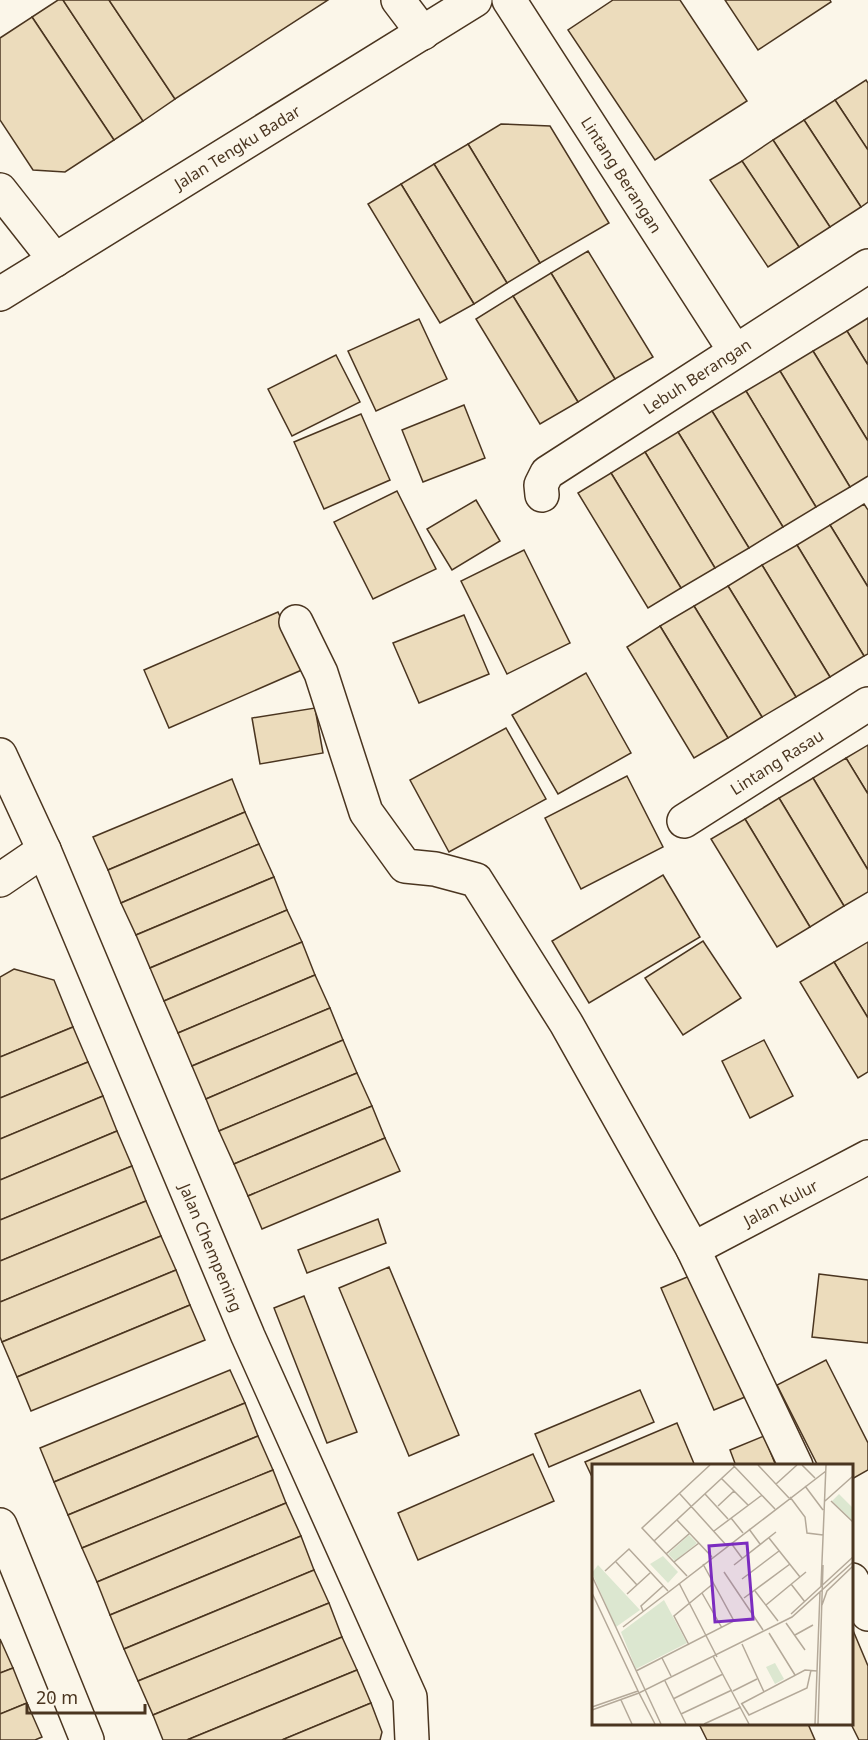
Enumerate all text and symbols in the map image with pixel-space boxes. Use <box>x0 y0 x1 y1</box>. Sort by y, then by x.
street label: Jalan Tengku Badar <box>168 100 305 196</box>
street label: Lintang Berangan <box>576 112 667 237</box>
street label: Lebuh Berangan <box>639 333 755 419</box>
street label: Lintang Rasau <box>726 724 828 800</box>
street label: Jalan Kulur <box>738 1174 822 1232</box>
street label: Jalan Chempening <box>173 1178 248 1315</box>
inset map <box>592 1464 853 1725</box>
scale bar <box>27 1677 146 1715</box>
text: 20 m <box>36 1685 78 1709</box>

